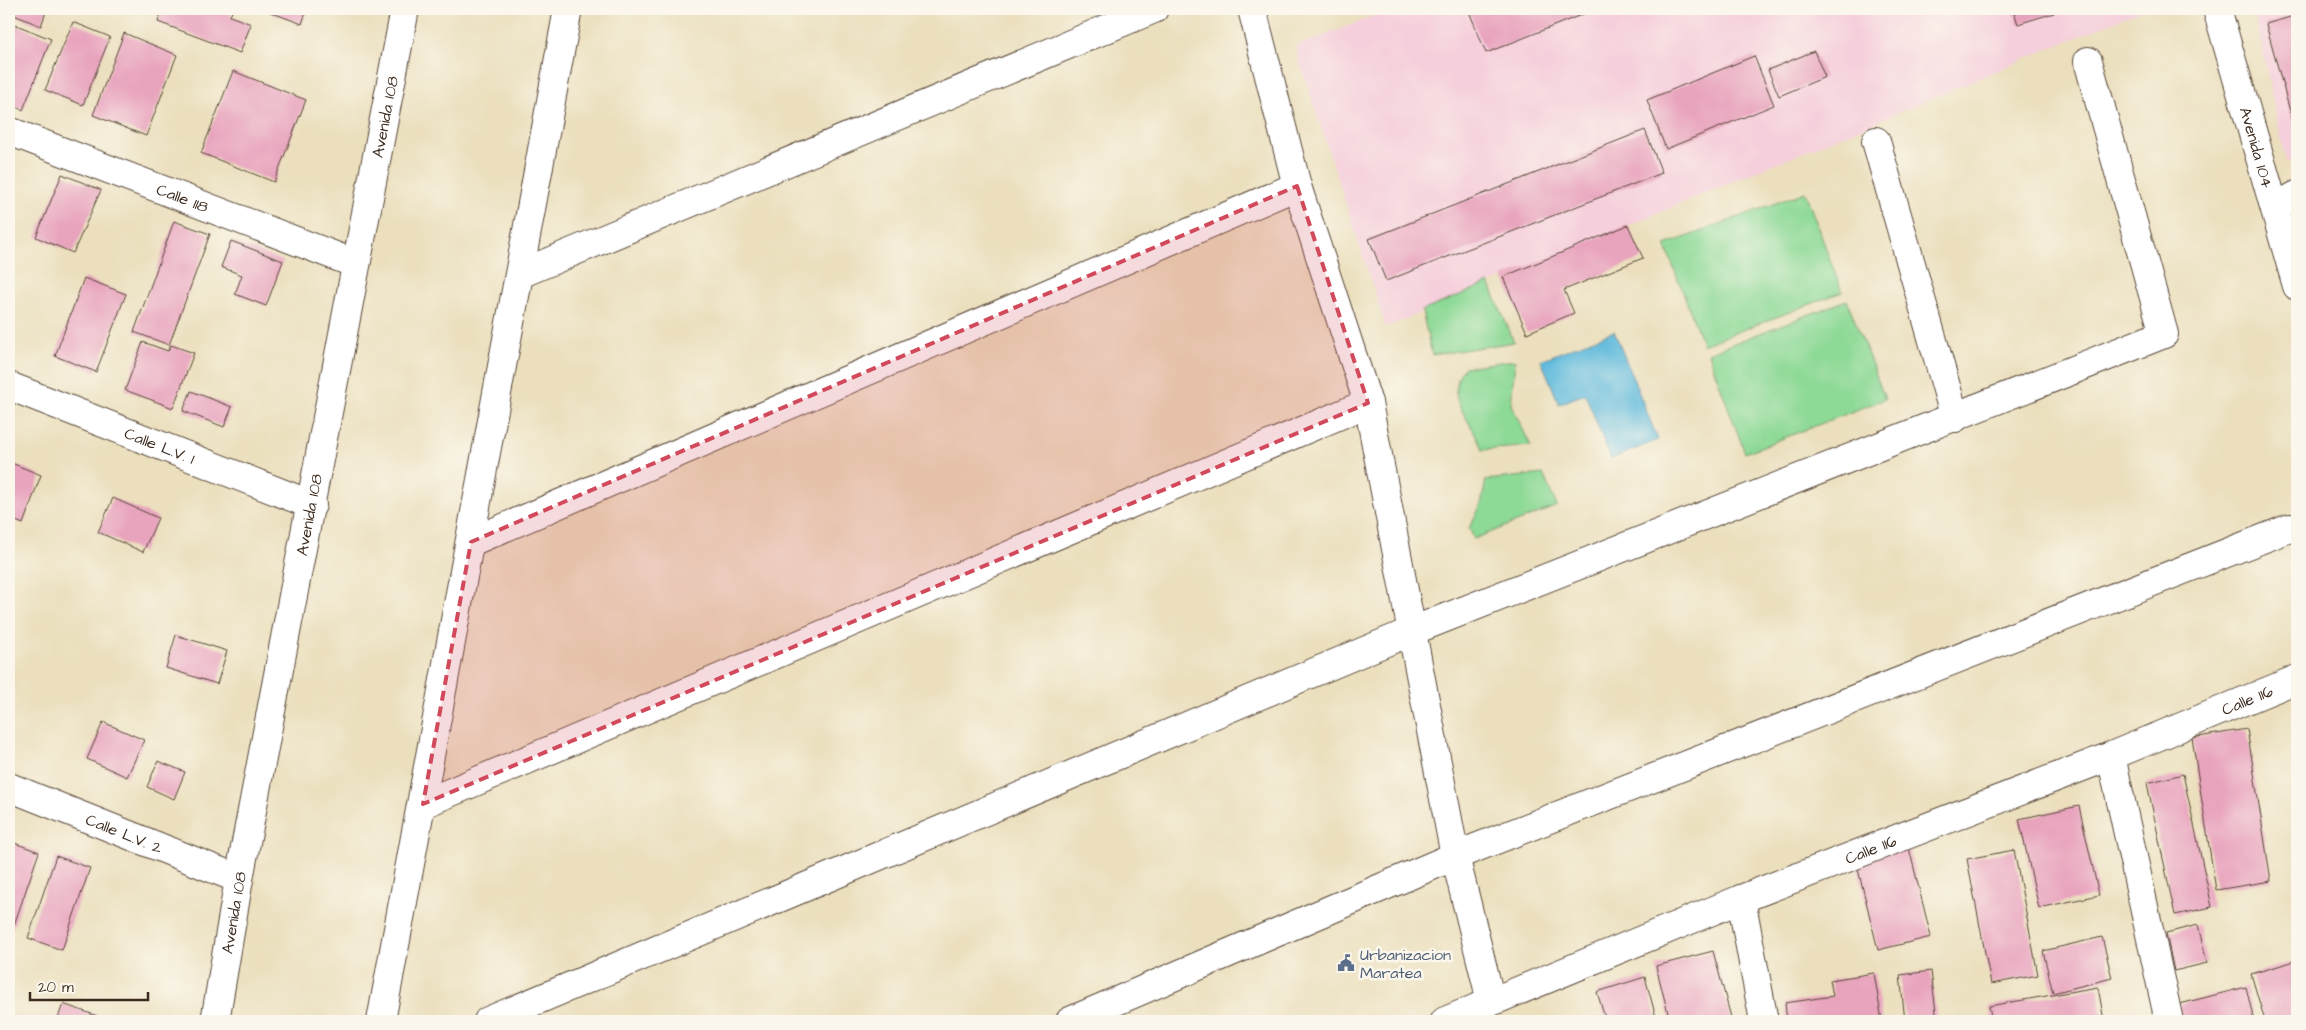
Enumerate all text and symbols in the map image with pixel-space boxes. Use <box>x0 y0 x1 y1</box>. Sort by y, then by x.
street label: Avenida 108 <box>367 74 404 160</box>
street label: Avenida 104 <box>2234 105 2278 191</box>
street label: Calle 118 <box>153 179 211 218</box>
street label: Calle L.V. 1 <box>121 422 198 470</box>
street label: Avenida 108 <box>291 472 328 558</box>
street label: Calle 116 <box>2218 680 2276 721</box>
street label: Calle L.V. 2 <box>82 809 165 859</box>
street label: Calle 116 <box>1842 830 1900 870</box>
street label: Avenida 108 <box>217 870 252 955</box>
place label: Urbanizacion Maratea <box>1360 944 1451 984</box>
public building icon: Urbanizacion Maratea <box>1336 953 1356 973</box>
scale bar <box>30 970 148 1002</box>
text: 20 m <box>38 977 74 998</box>

